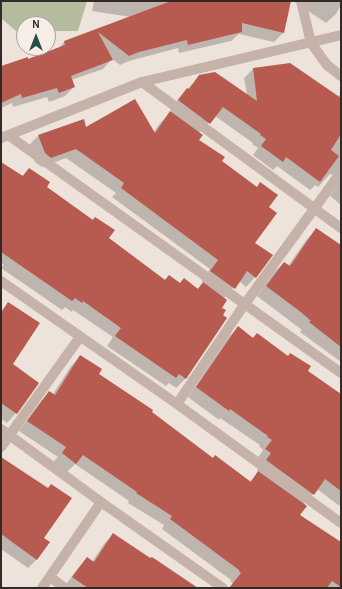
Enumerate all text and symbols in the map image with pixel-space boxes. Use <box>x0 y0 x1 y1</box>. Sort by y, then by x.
north arrow <box>16 16 56 56</box>
text: N <box>32 18 40 31</box>

